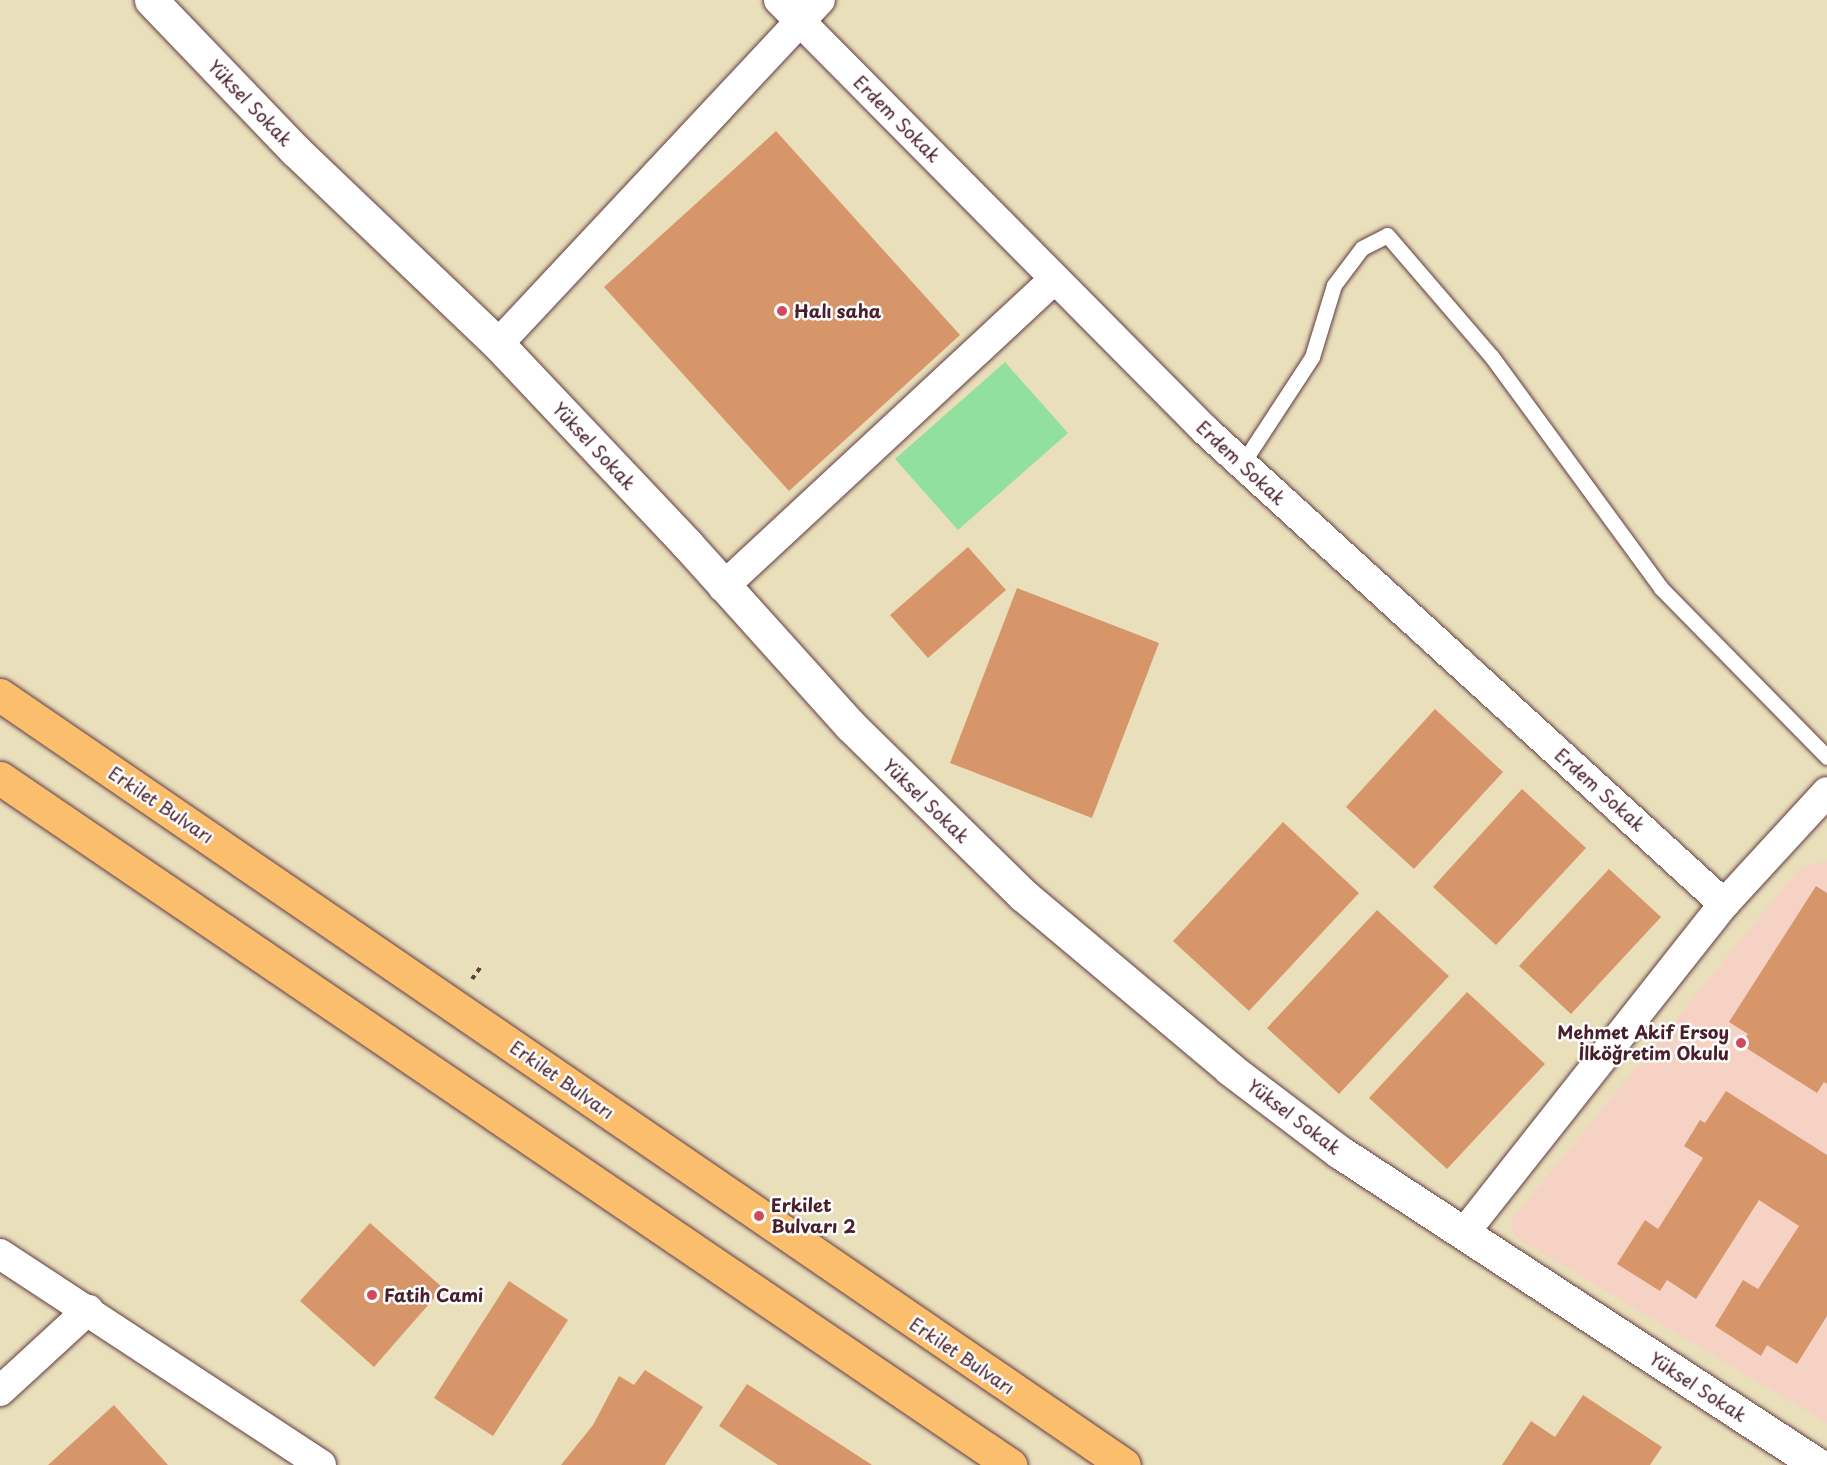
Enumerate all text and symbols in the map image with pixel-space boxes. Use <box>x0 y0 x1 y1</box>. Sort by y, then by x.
street label: Yüksel Sokak <box>203 55 297 151</box>
street label: Erdem Sokak <box>849 71 945 167</box>
place label: Halı saha <box>794 300 882 322</box>
marker: Halı saha <box>775 304 789 318</box>
street label: Yüksel Sokak <box>548 398 640 494</box>
street label: Erdem Sokak <box>1192 416 1290 510</box>
street label: Erdem Sokak <box>1550 744 1650 836</box>
street label: Yüksel Sokak <box>878 754 974 848</box>
street label: Erkilet Bulvarı <box>104 761 218 849</box>
place label: Mehmet Akif Ersoy İlköğretim Okulu <box>1556 1022 1729 1064</box>
street label: Erkilet Bulvarı <box>505 1036 619 1124</box>
marker: Mehmet Akif Ersoy İlköğretim Okulu <box>1734 1036 1748 1050</box>
street label: Yüksel Sokak <box>1243 1075 1345 1159</box>
place label: Erkilet Bulvarı 2 <box>771 1195 855 1238</box>
marker: Erkilet Bulvarı 2 <box>752 1209 766 1223</box>
place label: Fatih Cami <box>384 1284 484 1306</box>
marker: Fatih Cami <box>365 1288 379 1302</box>
street label: Erkilet Bulvarı <box>905 1312 1019 1400</box>
street label: Yüksel Sokak <box>1645 1347 1751 1427</box>

